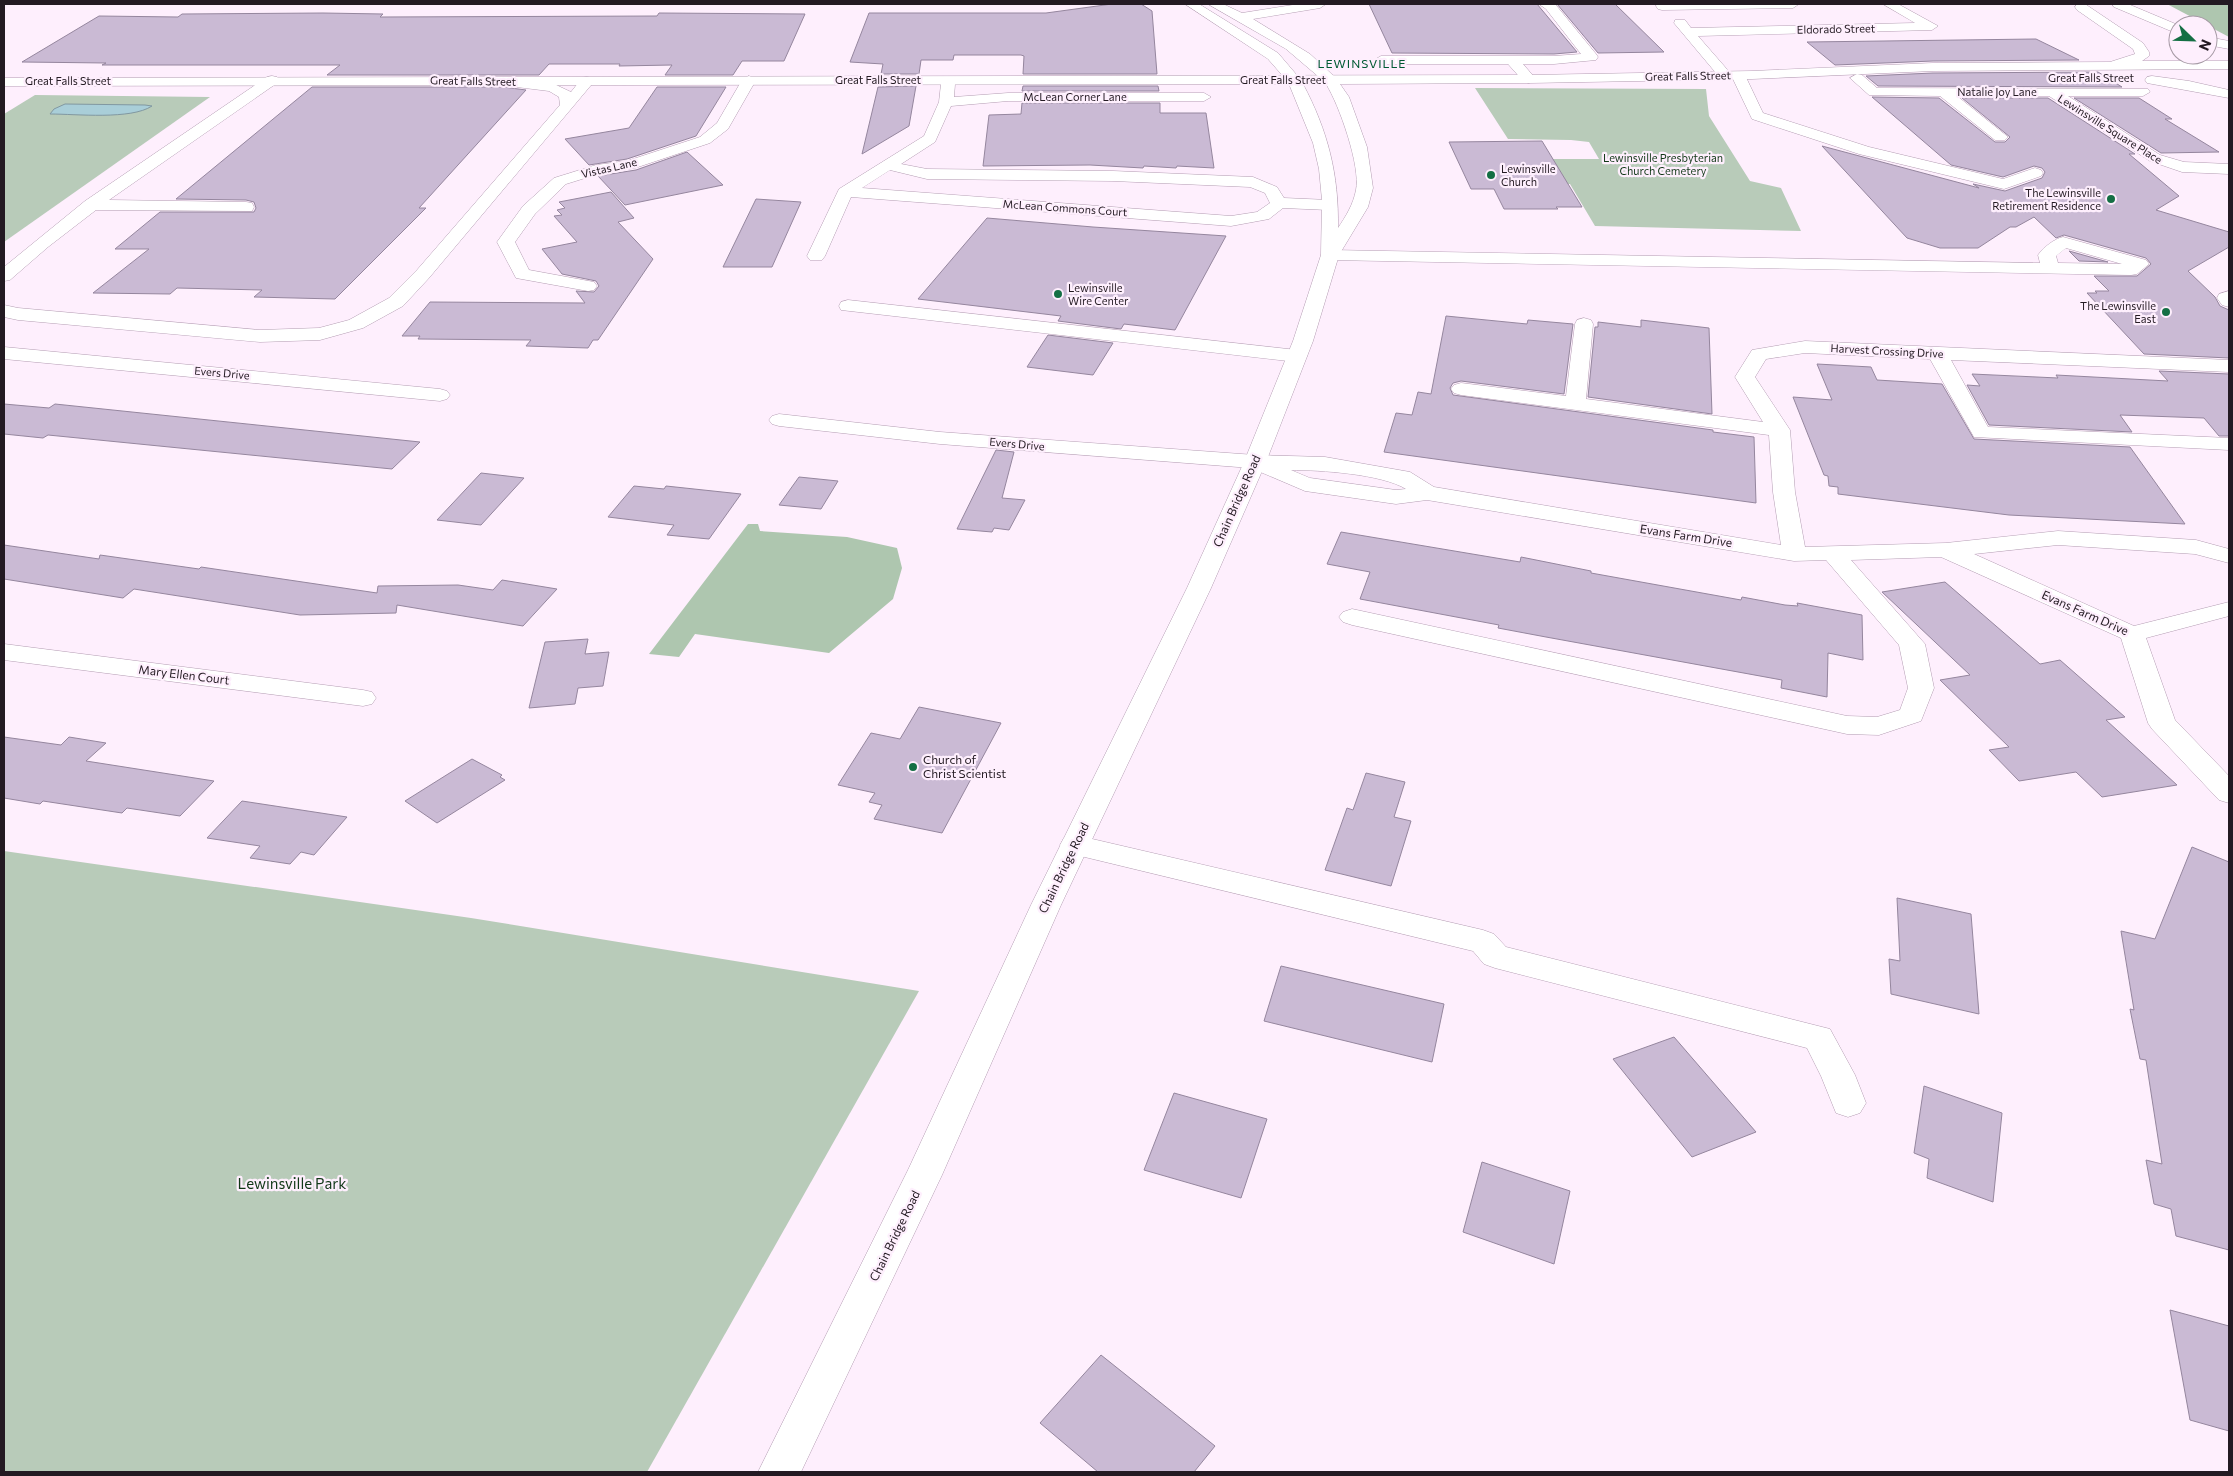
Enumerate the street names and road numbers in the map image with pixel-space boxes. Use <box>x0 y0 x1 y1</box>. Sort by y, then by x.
street label: Eldorado Street <box>1797 21 1876 36</box>
street label: Great Falls Street <box>1645 68 1732 83</box>
street label: Great Falls Street <box>2048 71 2135 84</box>
street label: Great Falls Street <box>430 73 517 88</box>
street label: Great Falls Street <box>835 73 922 86</box>
street label: Great Falls Street <box>1240 73 1327 86</box>
street label: Great Falls Street <box>25 74 112 87</box>
street label: Natalie Joy Lane <box>1957 85 2037 99</box>
street label: McLean Corner Lane <box>1023 90 1127 103</box>
street label: Lewinsville Square Place <box>2056 91 2165 166</box>
street label: Vistas Lane <box>580 155 638 180</box>
street label: McLean Commons Court <box>1002 197 1128 218</box>
street label: Harvest Crossing Drive <box>1830 341 1944 360</box>
street label: Evers Drive <box>194 364 250 381</box>
street label: Evers Drive <box>989 435 1045 452</box>
street label: Chain Bridge Road <box>1210 452 1263 549</box>
street label: Evans Farm Drive <box>1639 521 1733 549</box>
street label: Evans Farm Drive <box>2040 587 2131 637</box>
street label: Mary Ellen Court <box>138 661 230 687</box>
street label: Chain Bridge Road <box>1035 820 1091 915</box>
street label: Chain Bridge Road <box>866 1188 922 1283</box>

